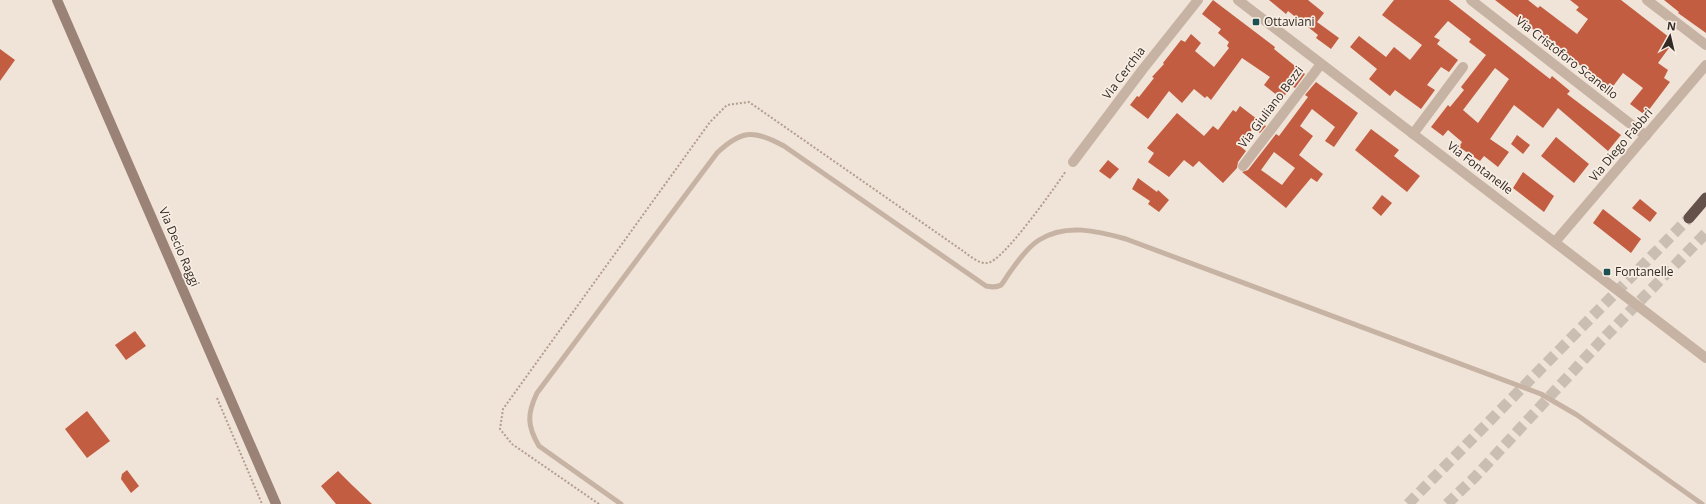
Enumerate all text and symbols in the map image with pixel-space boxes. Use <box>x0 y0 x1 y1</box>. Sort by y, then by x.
street label: Via Cristoforo Scanello <box>1513 12 1622 103</box>
place label: Ottaviani <box>1264 13 1315 30</box>
north arrow <box>1650 16 1690 56</box>
marker: Ottaviani <box>1251 17 1261 27</box>
text: N <box>1666 18 1677 34</box>
street label: Via Cerchia <box>1098 43 1149 103</box>
street label: Via Giuliano Bezzi <box>1234 62 1307 151</box>
street label: Via Diego Fabbri <box>1585 104 1656 185</box>
street label: Via Fontanelle <box>1444 137 1517 198</box>
street label: Via Decio Raggi <box>155 205 204 289</box>
place label: Fontanelle <box>1615 263 1674 280</box>
marker: Fontanelle <box>1602 267 1612 277</box>

